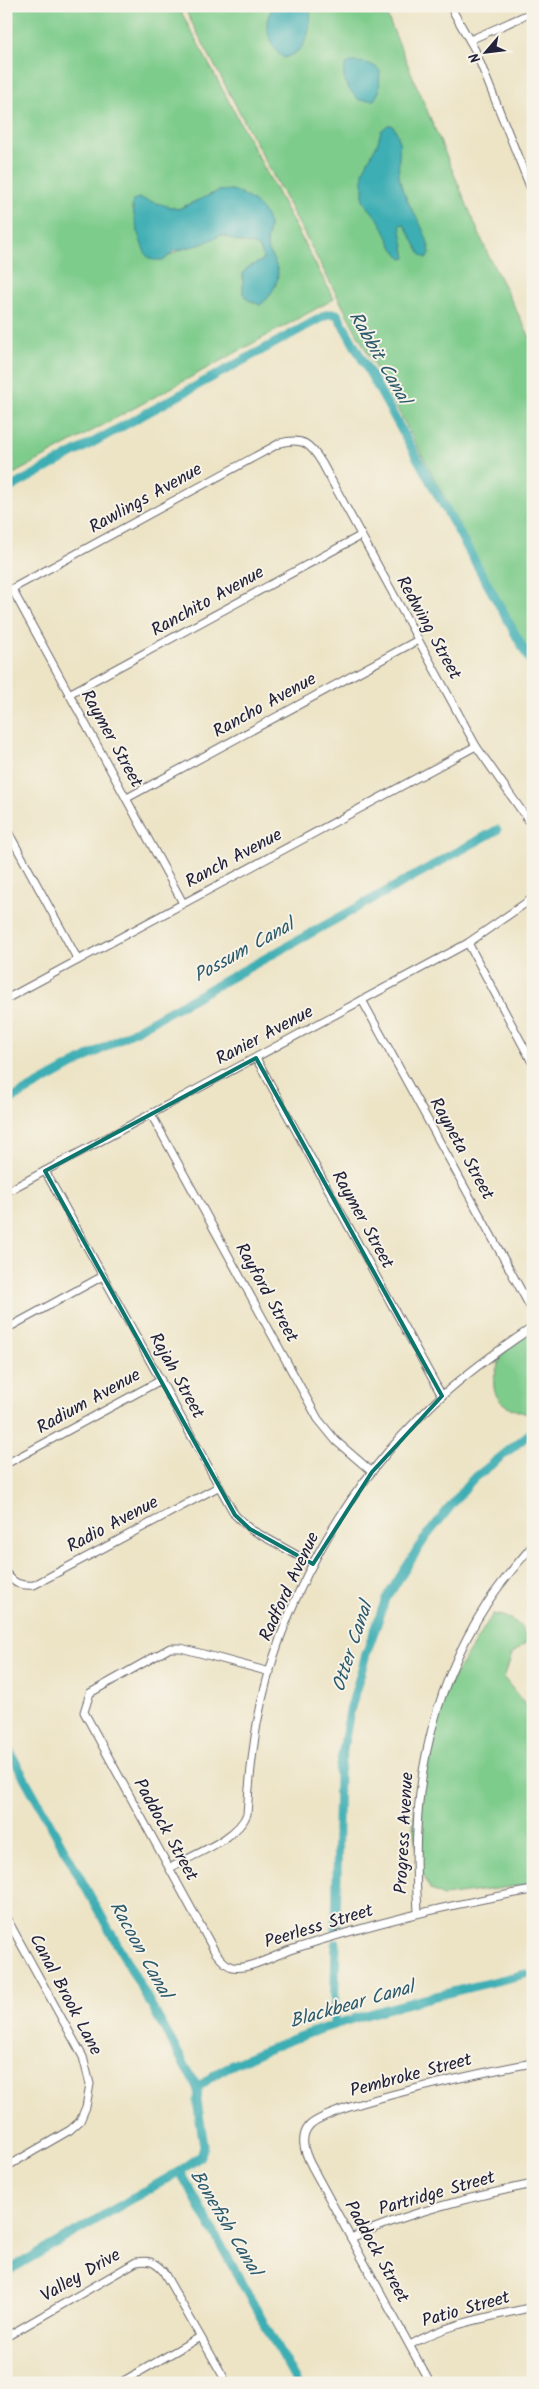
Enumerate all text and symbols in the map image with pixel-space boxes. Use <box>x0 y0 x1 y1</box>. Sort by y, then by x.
north arrow <box>462 28 512 78</box>
text: N <box>464 48 487 67</box>
water label: Rabbit Canal <box>340 306 420 413</box>
street label: Rawlings Avenue <box>84 456 208 542</box>
street label: Ranchito Avenue <box>146 559 270 645</box>
street label: Redwing Street <box>387 571 469 686</box>
street label: Rancho Avenue <box>208 666 322 746</box>
street label: Raymer Street <box>72 684 151 794</box>
street label: Ranch Avenue <box>180 821 288 897</box>
water label: Possum Canal <box>188 909 303 991</box>
street label: Ranier Avenue <box>211 998 319 1074</box>
street label: Rayneta Street <box>421 1092 502 1207</box>
street label: Raymer Street <box>323 1165 402 1275</box>
street label: Rayford Street <box>227 1238 306 1349</box>
street label: Rajah Street <box>140 1328 212 1425</box>
street label: Radium Avenue <box>31 1361 147 1443</box>
street label: Radio Avenue <box>62 1489 164 1561</box>
street label: Radford Avenue <box>252 1527 328 1647</box>
water label: Otter Canal <box>324 1595 383 1696</box>
street label: Progress Avenue <box>387 1771 423 1895</box>
street label: Paddock Street <box>125 1773 206 1888</box>
water label: Racoon Canal <box>101 1896 181 2007</box>
street label: Peerless Street <box>261 1896 378 1957</box>
street label: Canal Brook Lane <box>21 1929 109 2061</box>
water label: Blackbear Canal <box>286 1972 421 2037</box>
street label: Pembroke Street <box>347 2046 476 2106</box>
street label: Partridge Street <box>375 2163 500 2224</box>
water label: Bonefish Canal <box>181 2164 270 2285</box>
street label: Paddock Street <box>336 2195 417 2310</box>
street label: Valley Drive <box>36 2241 126 2311</box>
street label: Patio Street <box>419 2283 514 2336</box>

